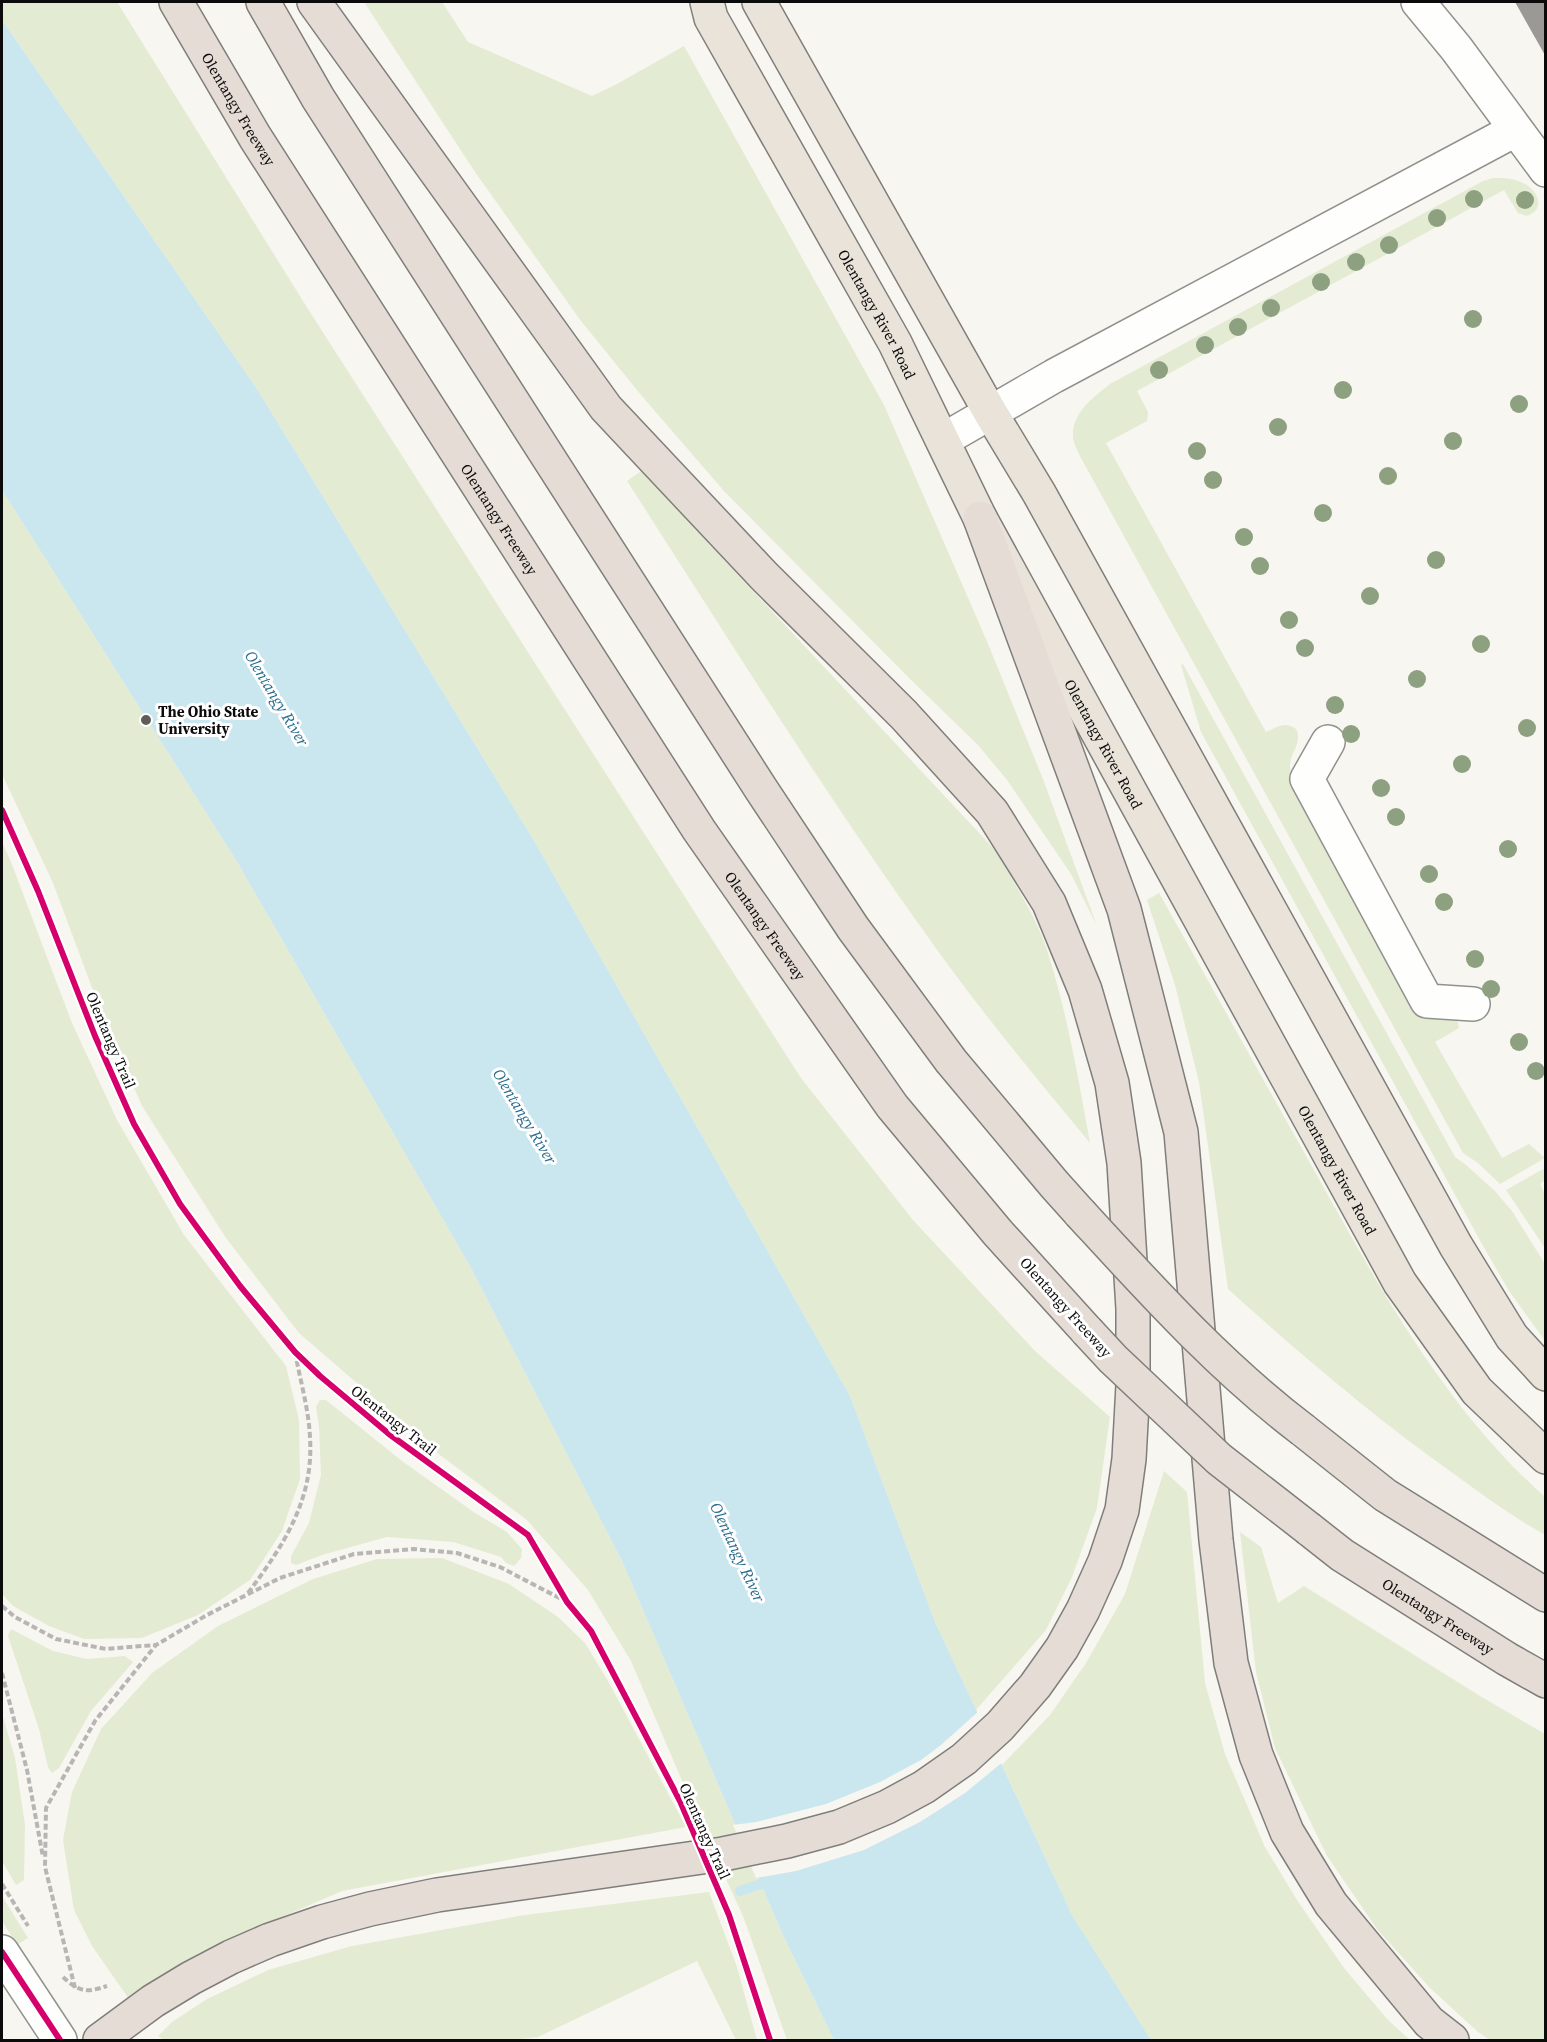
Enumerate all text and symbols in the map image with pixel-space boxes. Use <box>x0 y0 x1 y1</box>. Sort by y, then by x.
street label: Olentangy Freeway <box>197 48 281 170</box>
street label: Olentangy River Road <box>833 245 922 383</box>
street label: Olentangy Freeway <box>456 459 543 579</box>
water label: Olentangy River <box>240 646 314 750</box>
street label: Olentangy River Road <box>1060 675 1148 813</box>
place label: The Ohio State University <box>158 701 259 739</box>
marker: The Ohio State University <box>139 713 153 727</box>
street label: Olentangy Freeway <box>720 867 811 984</box>
street label: Olentangy Trail <box>81 988 141 1092</box>
water label: Olentangy River <box>488 1064 562 1168</box>
street label: Olentangy River Road <box>1294 1101 1382 1239</box>
street label: Olentangy Freeway <box>1015 1252 1117 1362</box>
street label: Olentangy Trail <box>347 1380 442 1460</box>
water label: Olentangy River <box>705 1499 771 1606</box>
street label: Olentangy Freeway <box>1378 1573 1499 1659</box>
street label: Olentangy Trail <box>674 1779 736 1883</box>

